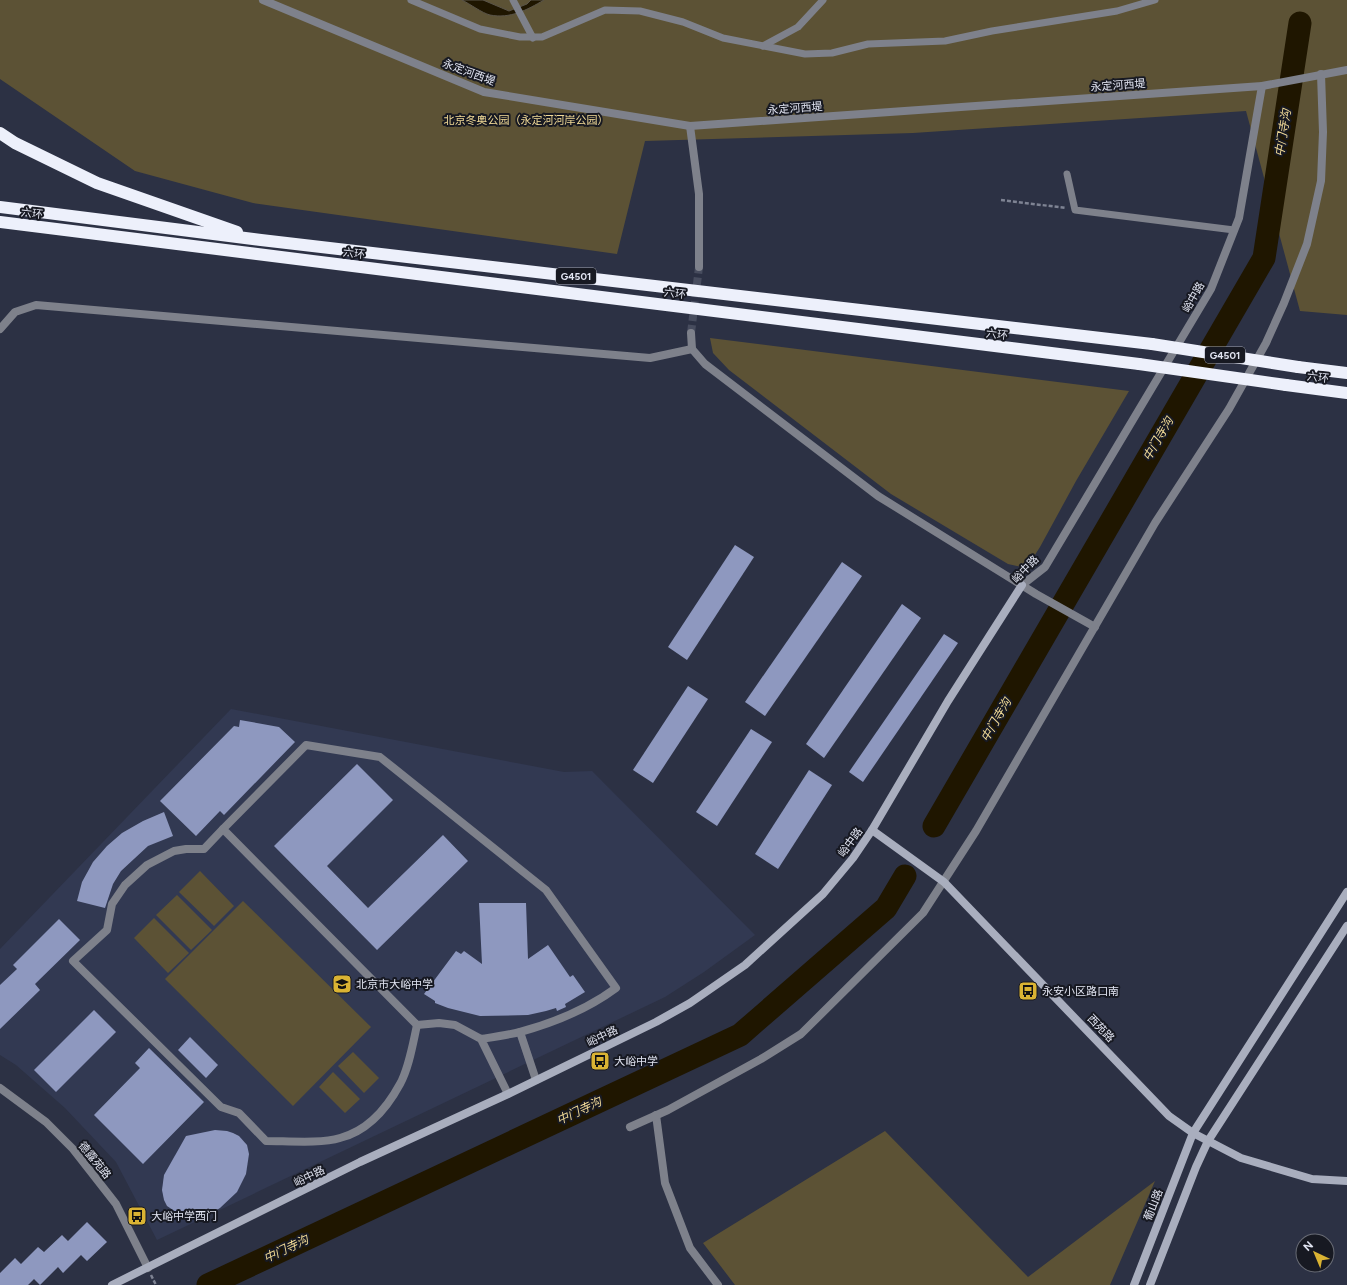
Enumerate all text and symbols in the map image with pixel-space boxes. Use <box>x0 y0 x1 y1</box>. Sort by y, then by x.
street label: 永定河西堤 <box>441 57 497 88</box>
street label: 永定河西堤 <box>1090 77 1146 94</box>
street label: 永定河西堤 <box>767 100 823 117</box>
water label: 中门寺沟 <box>1272 106 1294 158</box>
park label: 北京冬奥公园（永定河河岸公园） <box>444 114 609 127</box>
street label: 六环 <box>20 206 44 221</box>
street label: 六环 <box>342 246 366 261</box>
road number: G4501 <box>556 268 596 284</box>
street label: 峪中路 <box>1180 280 1207 315</box>
street label: 六环 <box>663 286 687 301</box>
street label: 六环 <box>985 327 1009 342</box>
road number: G4501 <box>1205 347 1245 363</box>
street label: 六环 <box>1306 370 1330 385</box>
water label: 中门寺沟 <box>1140 413 1177 463</box>
street label: 峪中路 <box>1009 553 1041 586</box>
water label: 中门寺沟 <box>978 694 1015 744</box>
street label: 峪中路 <box>835 825 865 859</box>
school or university icon: 北京市大峪中学 <box>331 973 353 995</box>
place label: 北京市大峪中学 <box>356 978 433 991</box>
bus stop icon: 永安小区路口南 <box>1017 980 1039 1002</box>
place label: 永安小区路口南 <box>1042 985 1119 998</box>
street label: 西苑路 <box>1085 1012 1117 1045</box>
street label: 峪中路 <box>585 1023 620 1050</box>
bus stop icon: 大峪中学 <box>589 1050 611 1072</box>
place label: 大峪中学 <box>614 1055 658 1068</box>
water label: 中门寺沟 <box>554 1094 606 1127</box>
street label: 德露苑路 <box>76 1139 114 1182</box>
street label: 峪中路 <box>292 1163 327 1190</box>
street label: 葡山路 <box>1141 1187 1165 1223</box>
bus stop icon: 大峪中学西门 <box>126 1205 148 1227</box>
place label: 大峪中学西门 <box>151 1210 217 1223</box>
water label: 中门寺沟 <box>261 1232 313 1265</box>
north arrow <box>1295 1233 1335 1273</box>
text: N <box>1301 1239 1316 1254</box>

